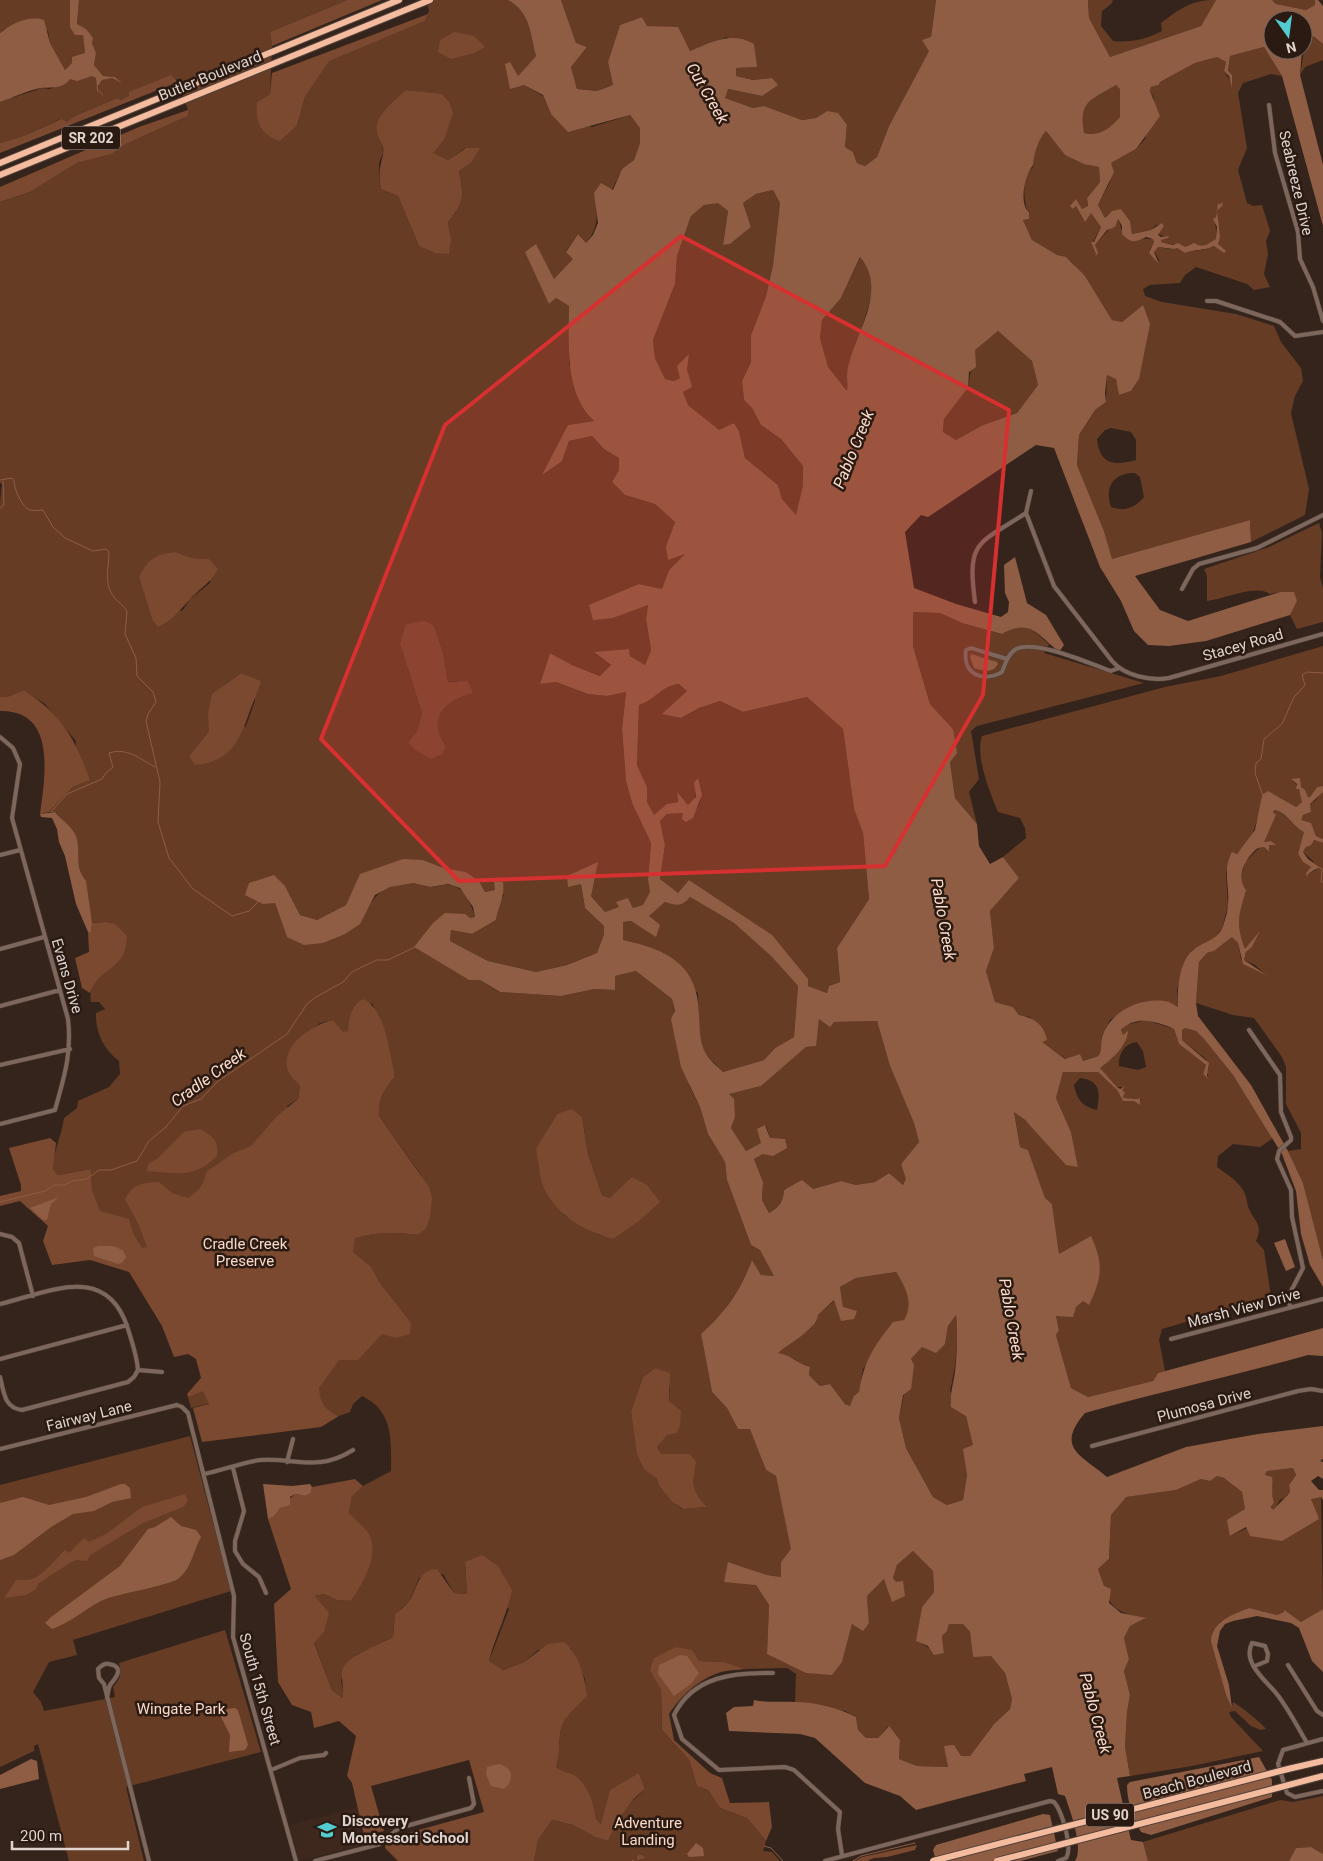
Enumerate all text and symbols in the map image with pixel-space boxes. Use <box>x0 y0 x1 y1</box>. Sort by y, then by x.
north arrow <box>1263 10 1313 60</box>
text: N <box>1284 39 1298 57</box>
street label: Butler Boulevard <box>156 47 264 105</box>
water label: Cut Creek <box>683 59 733 128</box>
road number: SR 202 <box>62 126 120 150</box>
street label: Seabreeze Drive <box>1275 129 1317 237</box>
water label: Pablo Creek <box>829 406 878 491</box>
street label: Stacey Road <box>1201 625 1285 665</box>
water label: Pablo Creek <box>927 877 960 963</box>
street label: Evans Drive <box>48 936 86 1016</box>
water label: Cradle Creek <box>167 1043 250 1111</box>
park label: Cradle Creek Preserve <box>203 1235 288 1270</box>
water label: Pablo Creek <box>995 1277 1028 1363</box>
street label: Marsh View Drive <box>1186 1284 1302 1332</box>
street label: Plumosa Drive <box>1155 1384 1253 1426</box>
street label: Fairway Lane <box>44 1397 134 1435</box>
street label: South 15th Street <box>235 1631 285 1747</box>
water label: Pablo Creek <box>1076 1671 1116 1757</box>
park label: Wingate Park <box>137 1700 226 1718</box>
street label: Beach Boulevard <box>1141 1757 1253 1803</box>
road number: US 90 <box>1086 1804 1134 1826</box>
place label: Discovery Montessori School <box>342 1812 469 1847</box>
park label: Adventure Landing <box>614 1814 682 1849</box>
scale bar <box>12 1818 129 1850</box>
school or university icon: Discovery Montessori School <box>316 1819 338 1841</box>
text: 200 m <box>20 1827 62 1845</box>

